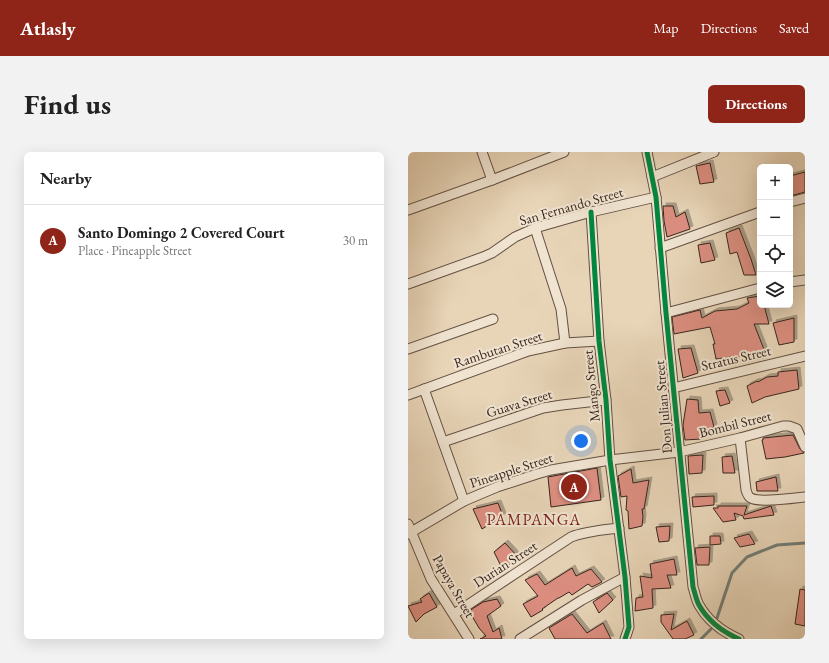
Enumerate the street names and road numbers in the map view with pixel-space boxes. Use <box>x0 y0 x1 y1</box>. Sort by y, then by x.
street label: San Fernando Street <box>517 182 626 229</box>
street label: Rambutan Street <box>451 326 545 372</box>
street label: Stratus Street <box>699 341 773 375</box>
street label: Mango Street <box>578 349 604 423</box>
street label: Don Julian Street <box>650 359 676 454</box>
street label: Guava Street <box>484 384 555 422</box>
street label: Bombil Street <box>697 406 773 442</box>
street label: Pineapple Street <box>467 448 555 492</box>
street label: Durian Street <box>470 536 541 591</box>
street label: Papaya Street <box>429 551 480 621</box>

